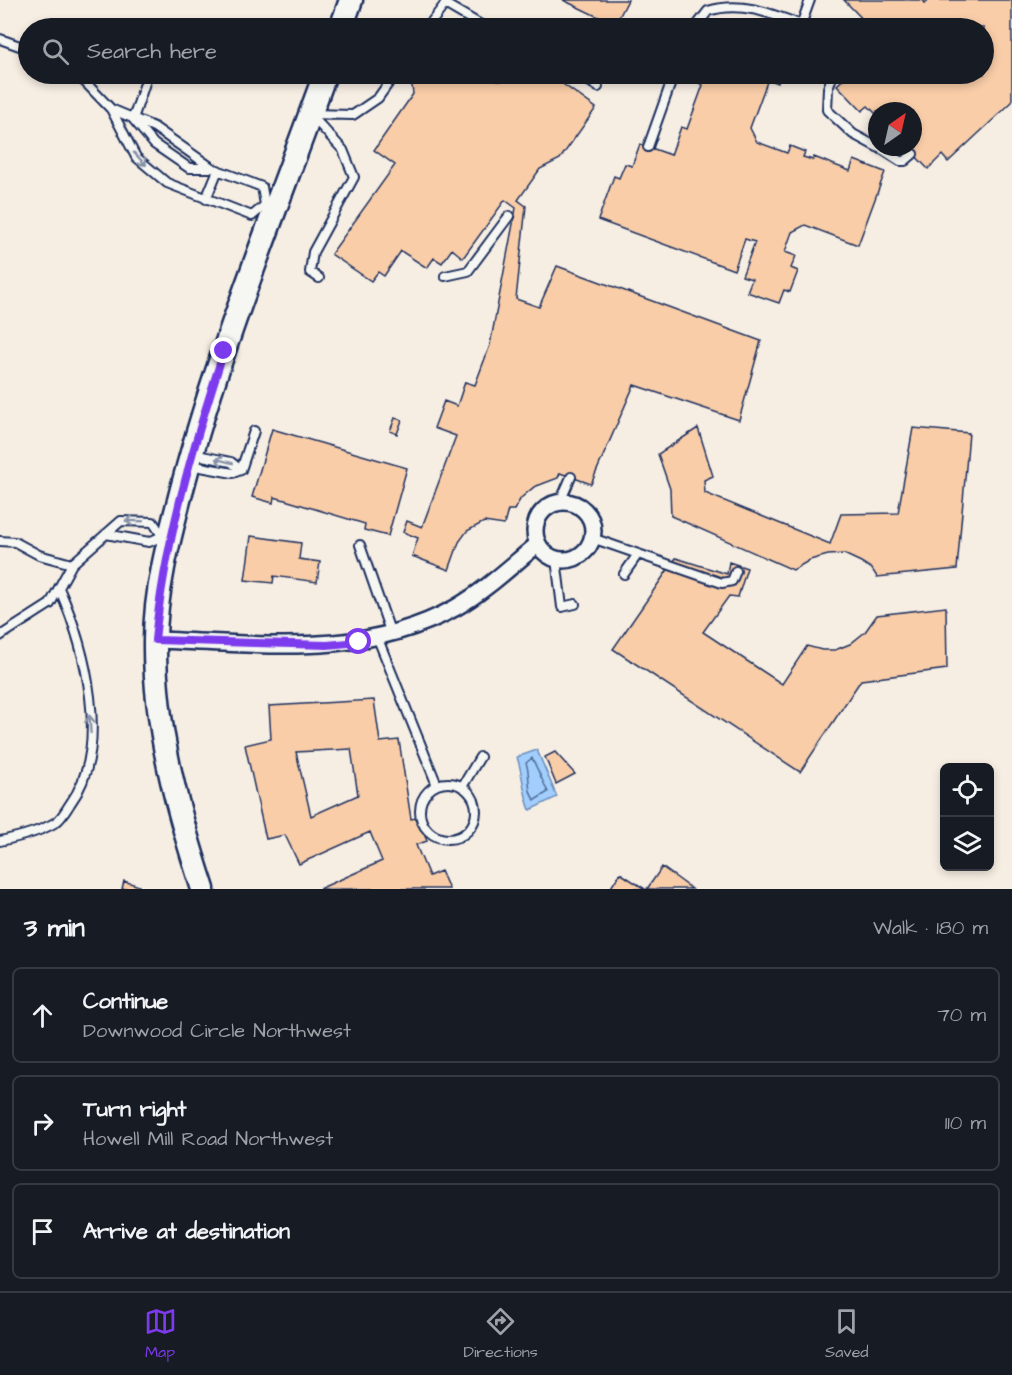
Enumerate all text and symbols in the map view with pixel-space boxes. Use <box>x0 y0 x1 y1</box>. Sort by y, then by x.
search box <box>18 18 994 84</box>
icon: search <box>39 35 72 68</box>
text: Search here <box>87 36 217 67</box>
north arrow <box>868 102 922 156</box>
one-way arrow <box>132 151 147 166</box>
route end <box>210 337 236 363</box>
one-way arrow <box>215 454 234 466</box>
one-way arrow <box>125 516 145 527</box>
route start <box>345 628 371 654</box>
one-way arrow <box>85 715 96 735</box>
map controls <box>940 763 994 871</box>
button: locate <box>940 763 994 817</box>
button: layers <box>940 817 994 871</box>
text: 3 min <box>24 910 85 946</box>
text: Walk · 180 m <box>873 914 988 942</box>
text: Continue <box>83 986 168 1017</box>
icon: ahead <box>26 999 59 1032</box>
text: 70 m <box>938 1001 986 1029</box>
text: Downwood Circle Northwest <box>83 1017 351 1045</box>
text: Turn right <box>83 1094 186 1125</box>
icon: right <box>26 1107 59 1140</box>
text: 110 m <box>945 1109 986 1137</box>
text: Howell Mill Road Northwest <box>83 1125 333 1153</box>
icon: arrive <box>26 1215 59 1248</box>
text: Arrive at destination <box>83 1216 290 1247</box>
tab: Map <box>144 1305 177 1363</box>
tab: Directions <box>464 1305 538 1363</box>
tab: Saved <box>825 1305 868 1363</box>

